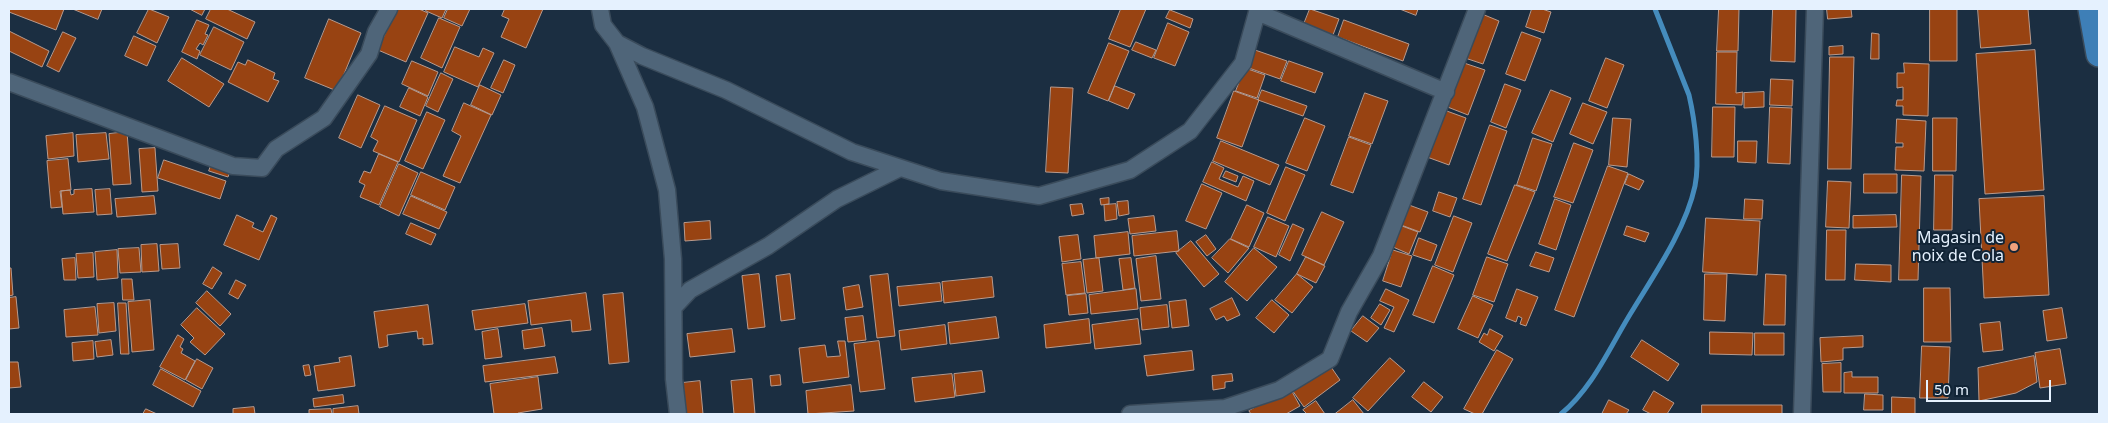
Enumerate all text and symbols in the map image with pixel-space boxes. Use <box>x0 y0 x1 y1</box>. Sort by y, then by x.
place label: Magasin de noix de Cola <box>1912 228 2004 266</box>
marker: Magasin de noix de Cola <box>2008 241 2020 253</box>
scale bar <box>1928 370 2053 402</box>
text: 50 m <box>1934 379 1969 399</box>

